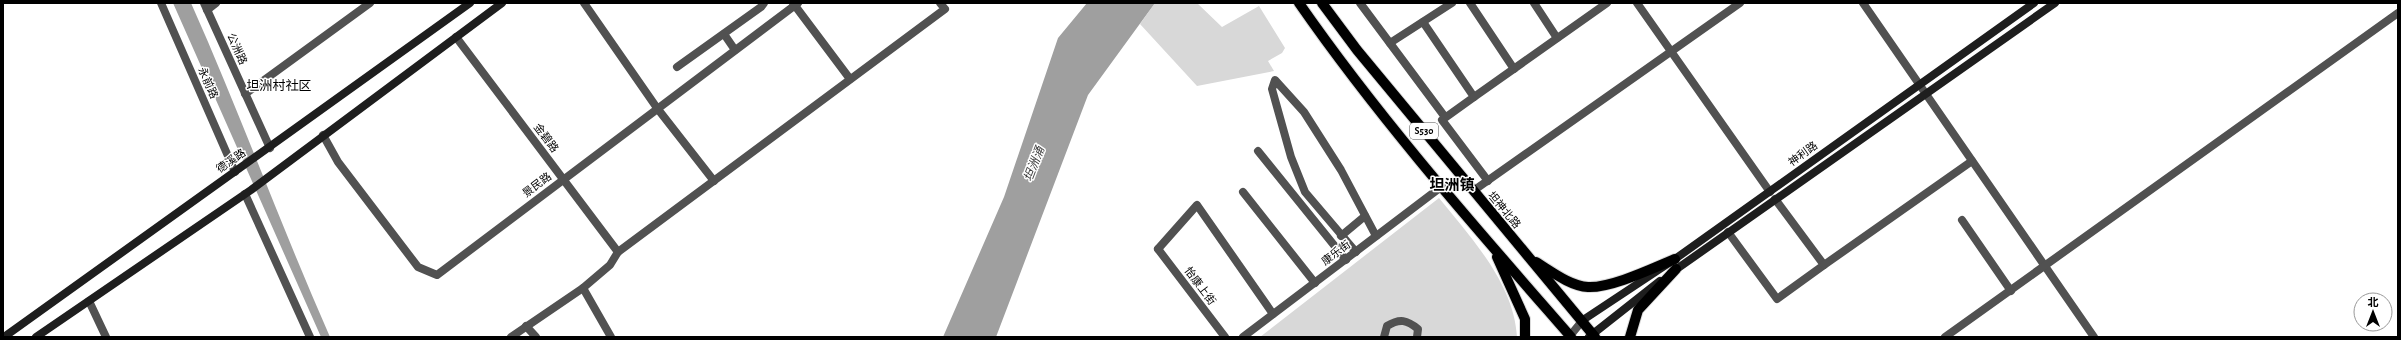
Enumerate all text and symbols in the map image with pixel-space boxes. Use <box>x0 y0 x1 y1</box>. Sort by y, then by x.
street label: 公洲路 <box>225 31 250 66</box>
street label: 永前路 <box>196 65 221 100</box>
district label: 坦洲村社区 <box>246 78 312 93</box>
street label: 金碧路 <box>532 121 561 154</box>
road number: S530 <box>1410 123 1438 139</box>
street label: 神利路 <box>1786 139 1820 168</box>
water label: 坦洲涌 <box>1022 143 1047 183</box>
street label: 德溪路 <box>214 146 248 175</box>
street label: 景民路 <box>520 170 553 199</box>
district label: 坦洲镇 <box>1429 176 1475 193</box>
street label: 坦神北路 <box>1486 189 1523 230</box>
street label: 康乐街 <box>1319 238 1352 267</box>
street label: 怡康上街 <box>1182 265 1218 307</box>
north arrow <box>2353 292 2393 332</box>
text: 北 <box>2368 297 2379 308</box>

